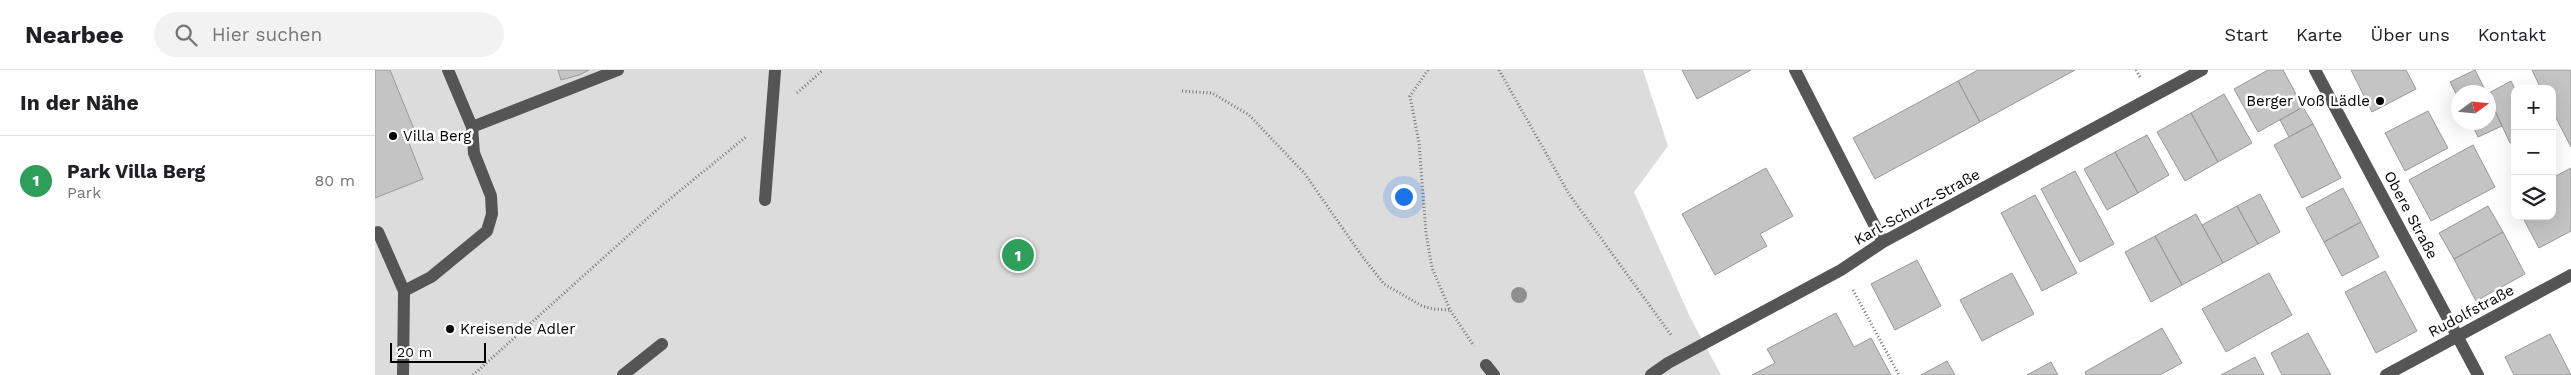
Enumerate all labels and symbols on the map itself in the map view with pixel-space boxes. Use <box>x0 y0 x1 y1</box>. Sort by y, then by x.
north arrow <box>2451 85 2496 130</box>
place label: Berger Voß Lädle <box>2246 92 2370 110</box>
marker: Berger Voß Lädle <box>2374 95 2386 107</box>
place label: Villa Berg <box>403 127 471 145</box>
marker: Villa Berg <box>387 130 399 142</box>
street label: Karl-Schurz-Straße <box>1851 165 1983 249</box>
street label: Obere Straße <box>2380 168 2442 262</box>
your location <box>1391 184 1417 210</box>
pin: 1 <box>1002 236 1034 274</box>
street label: Rudolfstraße <box>2425 281 2517 341</box>
place label: Kreisende Adler <box>460 320 575 338</box>
marker: Kreisende Adler <box>444 323 456 335</box>
scale bar <box>390 340 486 363</box>

